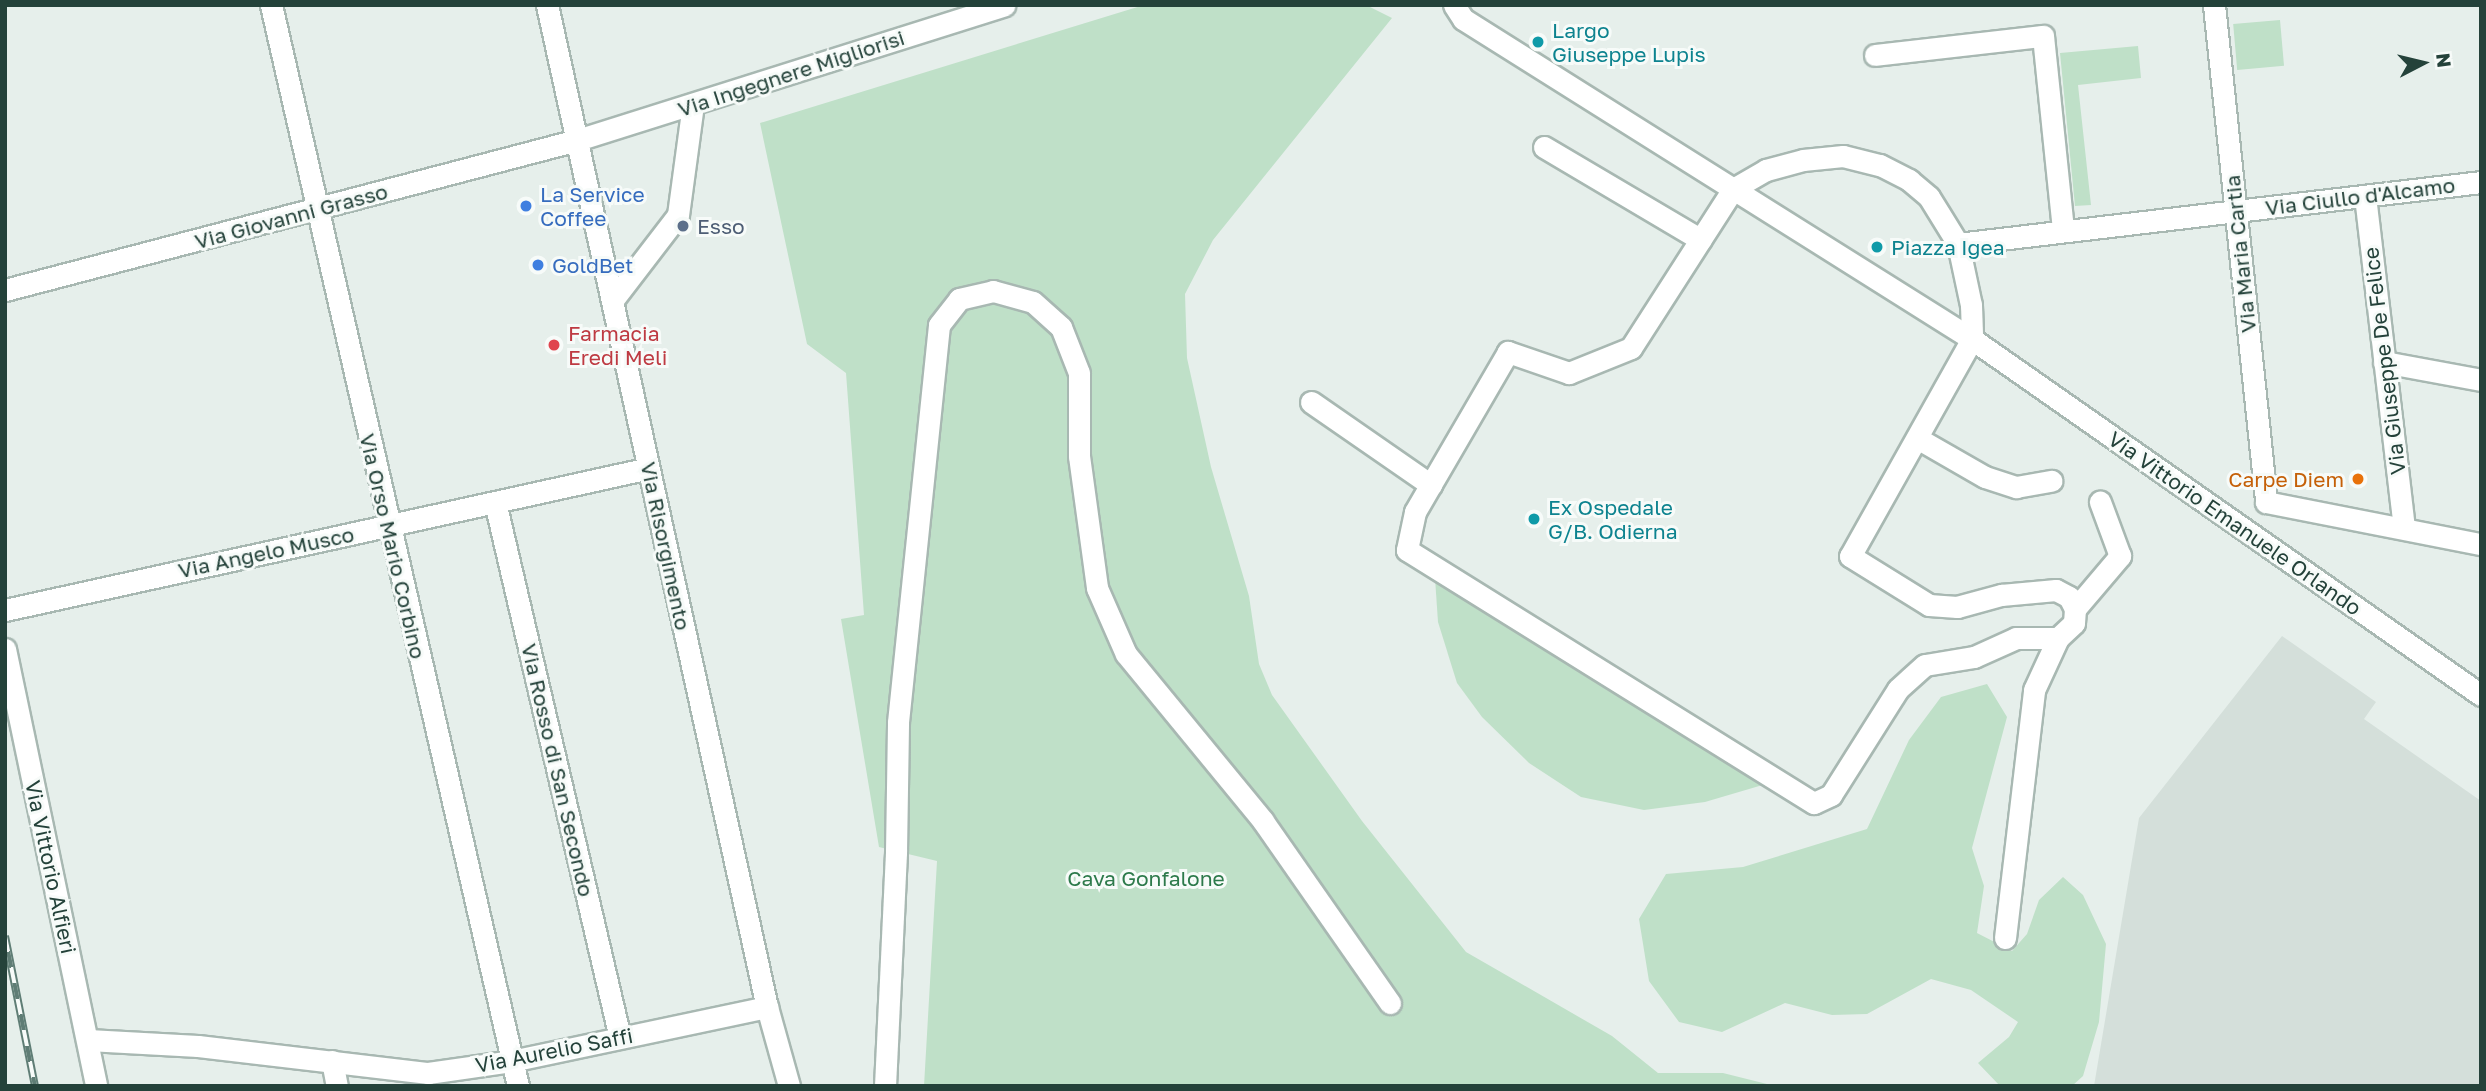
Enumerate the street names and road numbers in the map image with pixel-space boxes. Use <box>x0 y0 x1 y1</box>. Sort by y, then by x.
street label: Via Ingegnere Migliorisi <box>674 24 908 122</box>
street label: Via Ciullo d'Alcamo <box>2264 172 2456 220</box>
street label: Via Maria Cartia <box>2219 174 2261 334</box>
street label: Via Giovanni Grasso <box>192 178 390 254</box>
street label: Via Giuseppe De Felice <box>2358 246 2410 476</box>
street label: Via Vittorio Emanuele Orlando <box>2104 426 2366 620</box>
street label: Via Orso Mario Corbino <box>355 431 431 661</box>
street label: Via Risorgimento <box>636 460 696 632</box>
street label: Via Angelo Musco <box>176 521 356 583</box>
street label: Via Rosso di San Secondo <box>517 641 599 899</box>
street label: Via Vittorio Alfieri <box>20 778 82 956</box>
street label: Via Aurelio Saffi <box>473 1022 635 1078</box>

